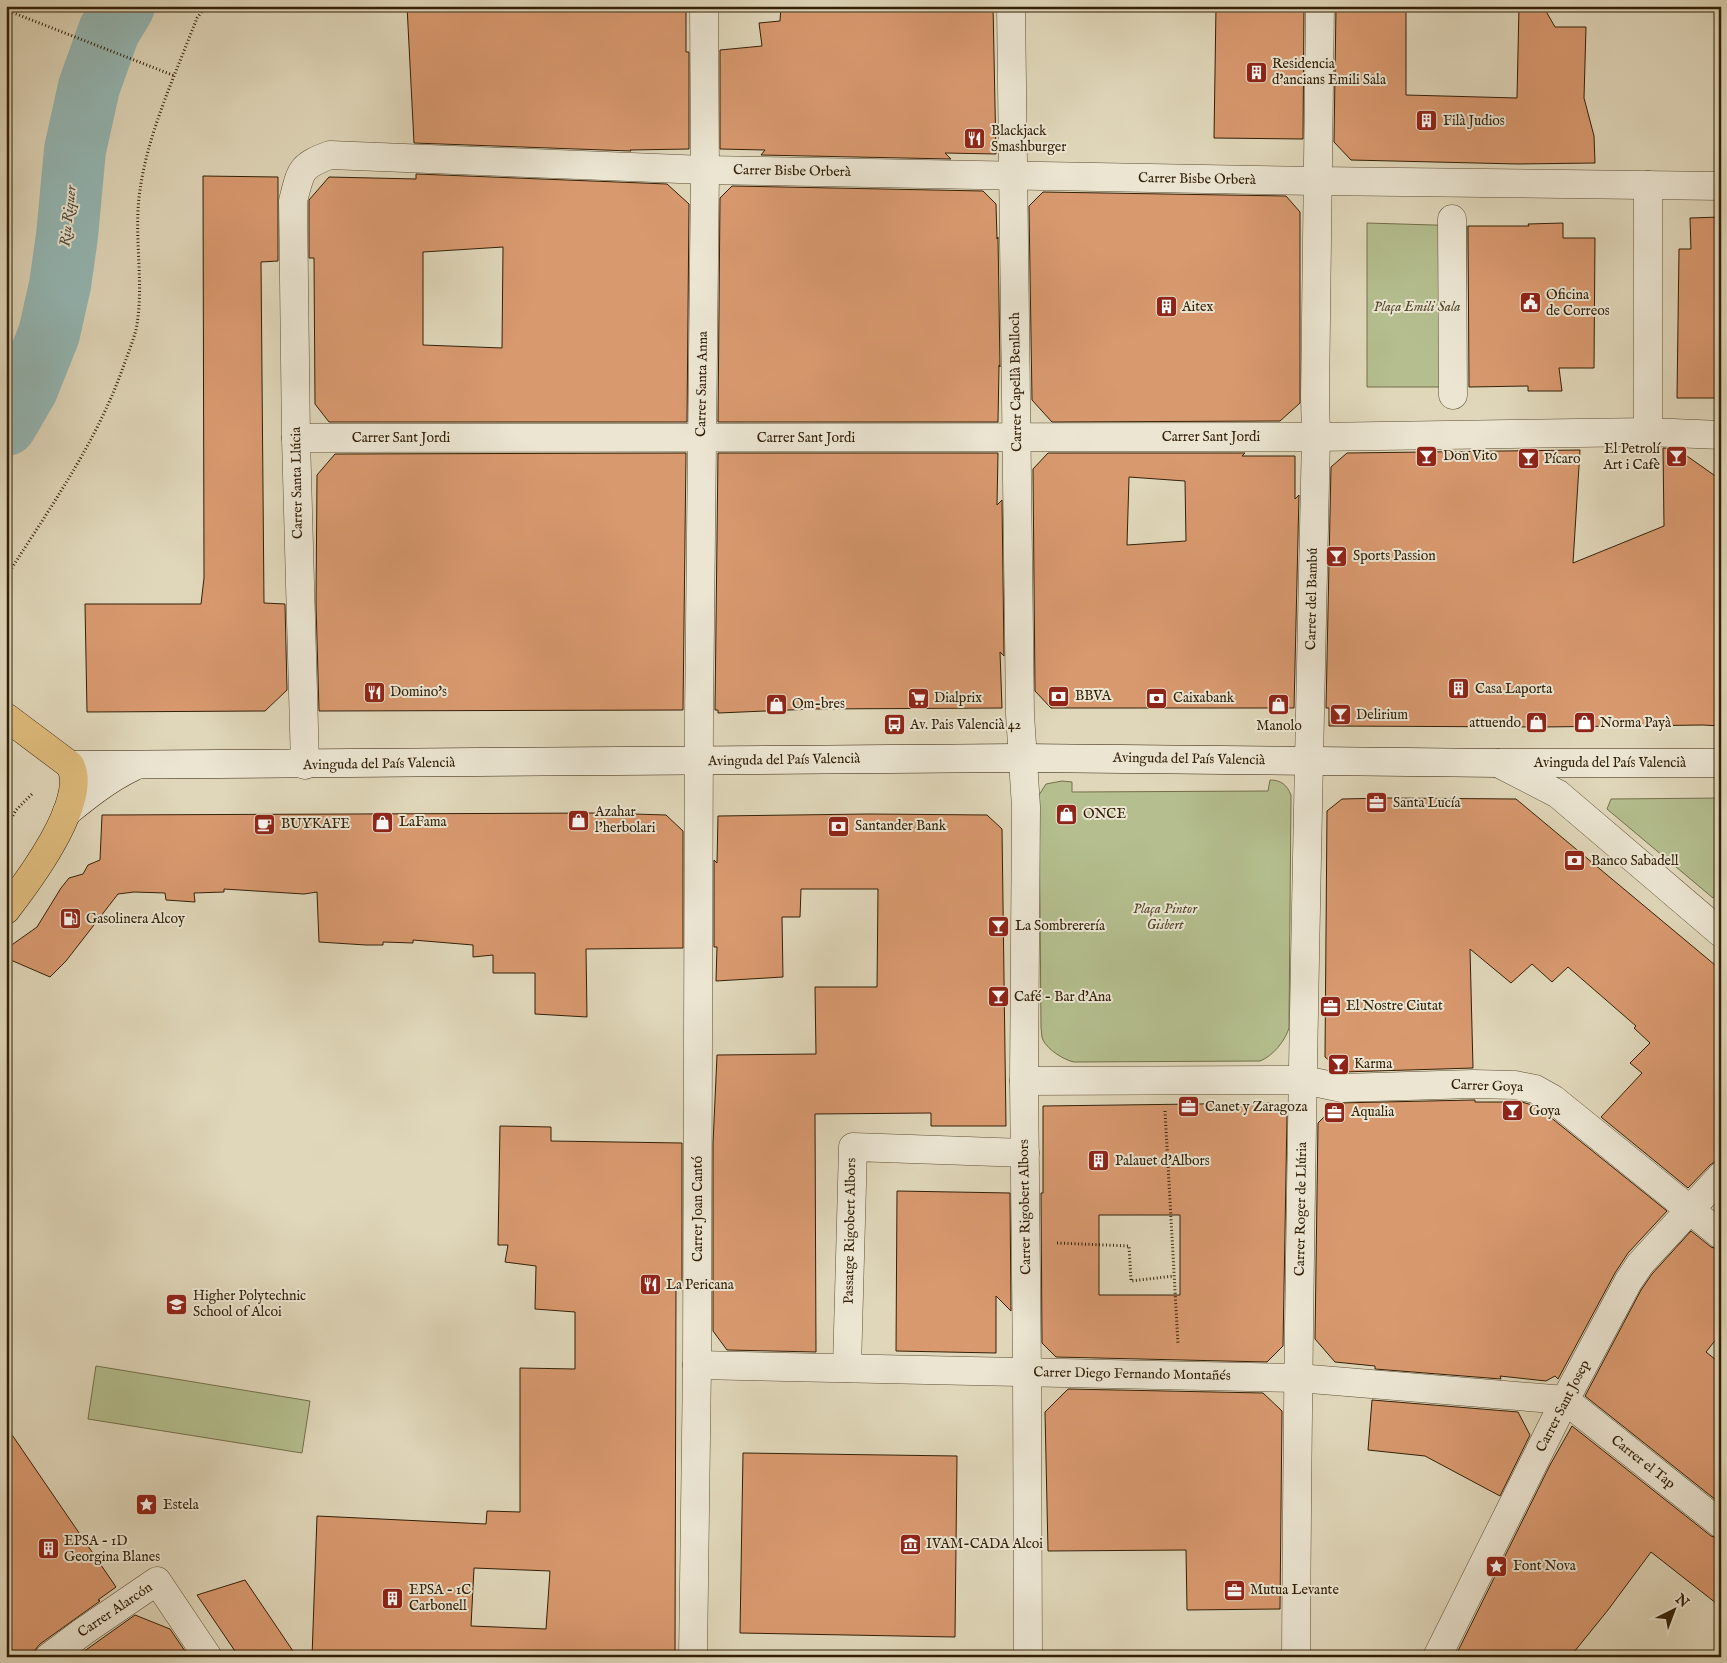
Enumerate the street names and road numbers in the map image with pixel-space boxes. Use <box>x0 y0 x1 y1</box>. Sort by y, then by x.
street label: Carrer Bisbe Orberà <box>733 161 852 181</box>
street label: Carrer Bisbe Orberà <box>1138 169 1257 189</box>
street label: Carrer Capellà Benlloch <box>1006 312 1026 452</box>
street label: Carrer Santa Anna <box>692 330 712 437</box>
street label: Carrer Santa Llúcia <box>287 426 307 539</box>
street label: Carrer Sant Jordi <box>1162 428 1261 446</box>
street label: Carrer Sant Jordi <box>352 429 451 447</box>
street label: Carrer Sant Jordi <box>757 429 856 447</box>
street label: Carrer del Bambú <box>1302 548 1322 650</box>
street label: Avinguda del País Valencià <box>1112 749 1266 769</box>
street label: Avinguda del País Valencià <box>707 750 861 770</box>
street label: Avinguda del País Valencià <box>302 754 456 774</box>
street label: Avinguda del País Valencià <box>1533 754 1687 772</box>
street label: Carrer Goya <box>1451 1076 1524 1096</box>
street label: Carrer Rigobert Albors <box>1015 1139 1035 1275</box>
street label: Carrer Roger de Llúria <box>1291 1141 1311 1276</box>
street label: Carrer Joan Cantó <box>689 1155 707 1262</box>
street label: Passatge Rigobert Albors <box>840 1158 860 1304</box>
street label: Carrer Sant Josep <box>1532 1356 1594 1455</box>
street label: Carrer Diego Fernando Montañés <box>1033 1363 1231 1385</box>
street label: Carrer el Tap <box>1607 1431 1679 1493</box>
street label: Carrer Alarcón <box>74 1578 156 1642</box>

